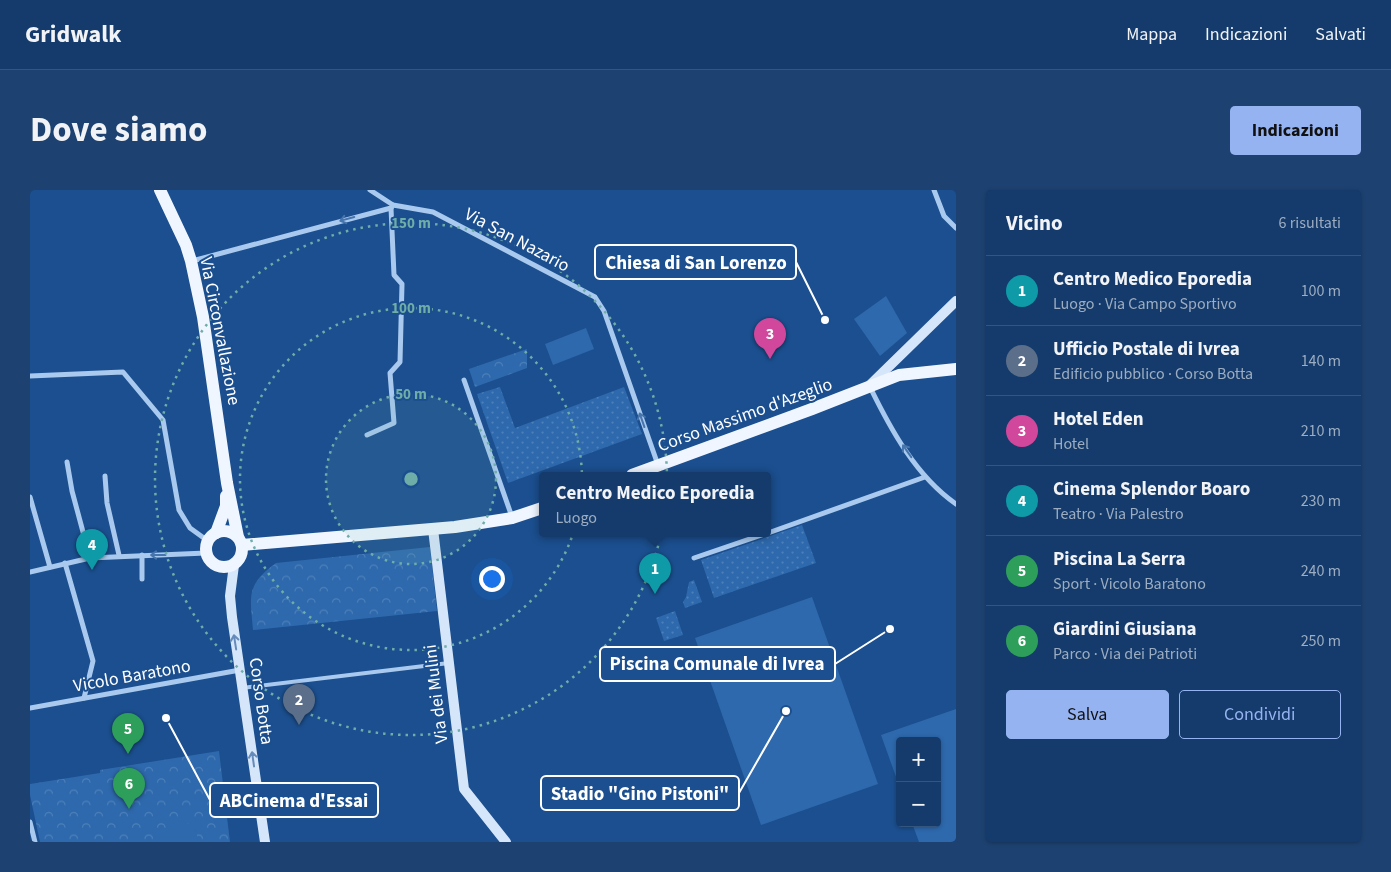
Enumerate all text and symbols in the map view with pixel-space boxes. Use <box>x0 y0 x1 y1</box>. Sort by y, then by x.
text: Gridwalk <box>25 17 121 52</box>
text: Mappa <box>1126 22 1177 47</box>
text: Indicazioni <box>1205 22 1287 47</box>
text: Salvati <box>1315 22 1366 47</box>
text: Dove siamo <box>30 105 208 155</box>
button: Indicazioni <box>1230 106 1361 155</box>
street label: Via San Nazario <box>460 202 574 278</box>
text: Vicino <box>1006 208 1063 238</box>
text: 6 risultati <box>1279 212 1341 234</box>
text: 150 m <box>391 213 431 234</box>
one-way arrow <box>340 215 356 225</box>
callout: Chiesa di San Lorenzo <box>595 245 796 279</box>
text: Chiesa di San Lorenzo <box>605 250 787 277</box>
street label: Via Circonvallazione <box>193 255 247 407</box>
text: Centro Medico Eporedia <box>1053 266 1252 293</box>
text: 1 <box>1018 280 1026 302</box>
text: 100 m <box>1301 280 1341 302</box>
text: Luogo · Via Campo Sportivo <box>1053 293 1237 315</box>
text: 100 m <box>391 298 431 319</box>
pin: 3 <box>754 318 786 359</box>
text: Ufficio Postale di Ivrea <box>1053 336 1240 363</box>
text: 2 <box>1018 350 1026 372</box>
text: 140 m <box>1301 350 1341 372</box>
text: Edificio pubblico · Corso Botta <box>1053 363 1253 385</box>
street label: Corso Massimo d'Azeglio <box>654 372 836 458</box>
text: 50 m <box>395 384 427 405</box>
text: Hotel Eden <box>1053 406 1144 433</box>
one-way arrow <box>637 412 646 428</box>
text: 3 <box>1018 420 1026 442</box>
text: 210 m <box>1301 420 1341 442</box>
text: Hotel <box>1053 433 1089 455</box>
one-way arrow <box>902 444 912 458</box>
centre of rings <box>402 470 420 488</box>
popup <box>539 472 771 537</box>
text: Cinema Splendor Boaro <box>1053 476 1250 503</box>
text: Centro Medico Eporedia <box>555 480 755 507</box>
text: 4 <box>1018 490 1026 512</box>
text: 230 m <box>1301 490 1341 512</box>
text: Teatro · Via Palestro <box>1053 503 1184 525</box>
text: Luogo <box>555 507 597 529</box>
pin: 4 <box>76 529 108 570</box>
text: Piscina La Serra <box>1053 546 1185 573</box>
one-way arrow <box>150 550 166 560</box>
pin: 1 <box>639 553 671 594</box>
text: 5 <box>1018 560 1026 582</box>
text: 240 m <box>1301 560 1341 582</box>
your location <box>479 566 505 592</box>
text: Sport · Vicolo Baratono <box>1053 573 1206 595</box>
text: Giardini Giusiana <box>1053 616 1197 643</box>
text: 6 <box>1018 630 1026 652</box>
text: 250 m <box>1301 630 1341 652</box>
one-way arrow <box>230 634 240 650</box>
street label: Via dei Mulini <box>418 643 454 745</box>
text: Parco · Via dei Patrioti <box>1053 643 1197 665</box>
callout: Piscina Comunale di Ivrea <box>600 647 835 681</box>
text: Piscina Comunale di Ivrea <box>609 651 825 678</box>
street label: Vicolo Baratono <box>71 653 193 699</box>
street label: Corso Botta <box>243 656 279 746</box>
pin: 2 <box>283 684 315 725</box>
button: Salva <box>1006 690 1169 739</box>
button: Condividi <box>1179 690 1341 739</box>
pin: 5 <box>112 713 144 754</box>
map controls <box>896 737 941 827</box>
button: + <box>896 737 941 782</box>
one-way arrow <box>248 751 258 767</box>
pin: 6 <box>113 768 145 809</box>
callout: Stadio "Gino Pistoni" <box>541 776 739 810</box>
text: Stadio "Gino Pistoni" <box>551 781 729 808</box>
button: − <box>896 782 941 827</box>
callout: ABCinema d'Essai <box>210 783 378 817</box>
text: ABCinema d'Essai <box>219 788 368 815</box>

